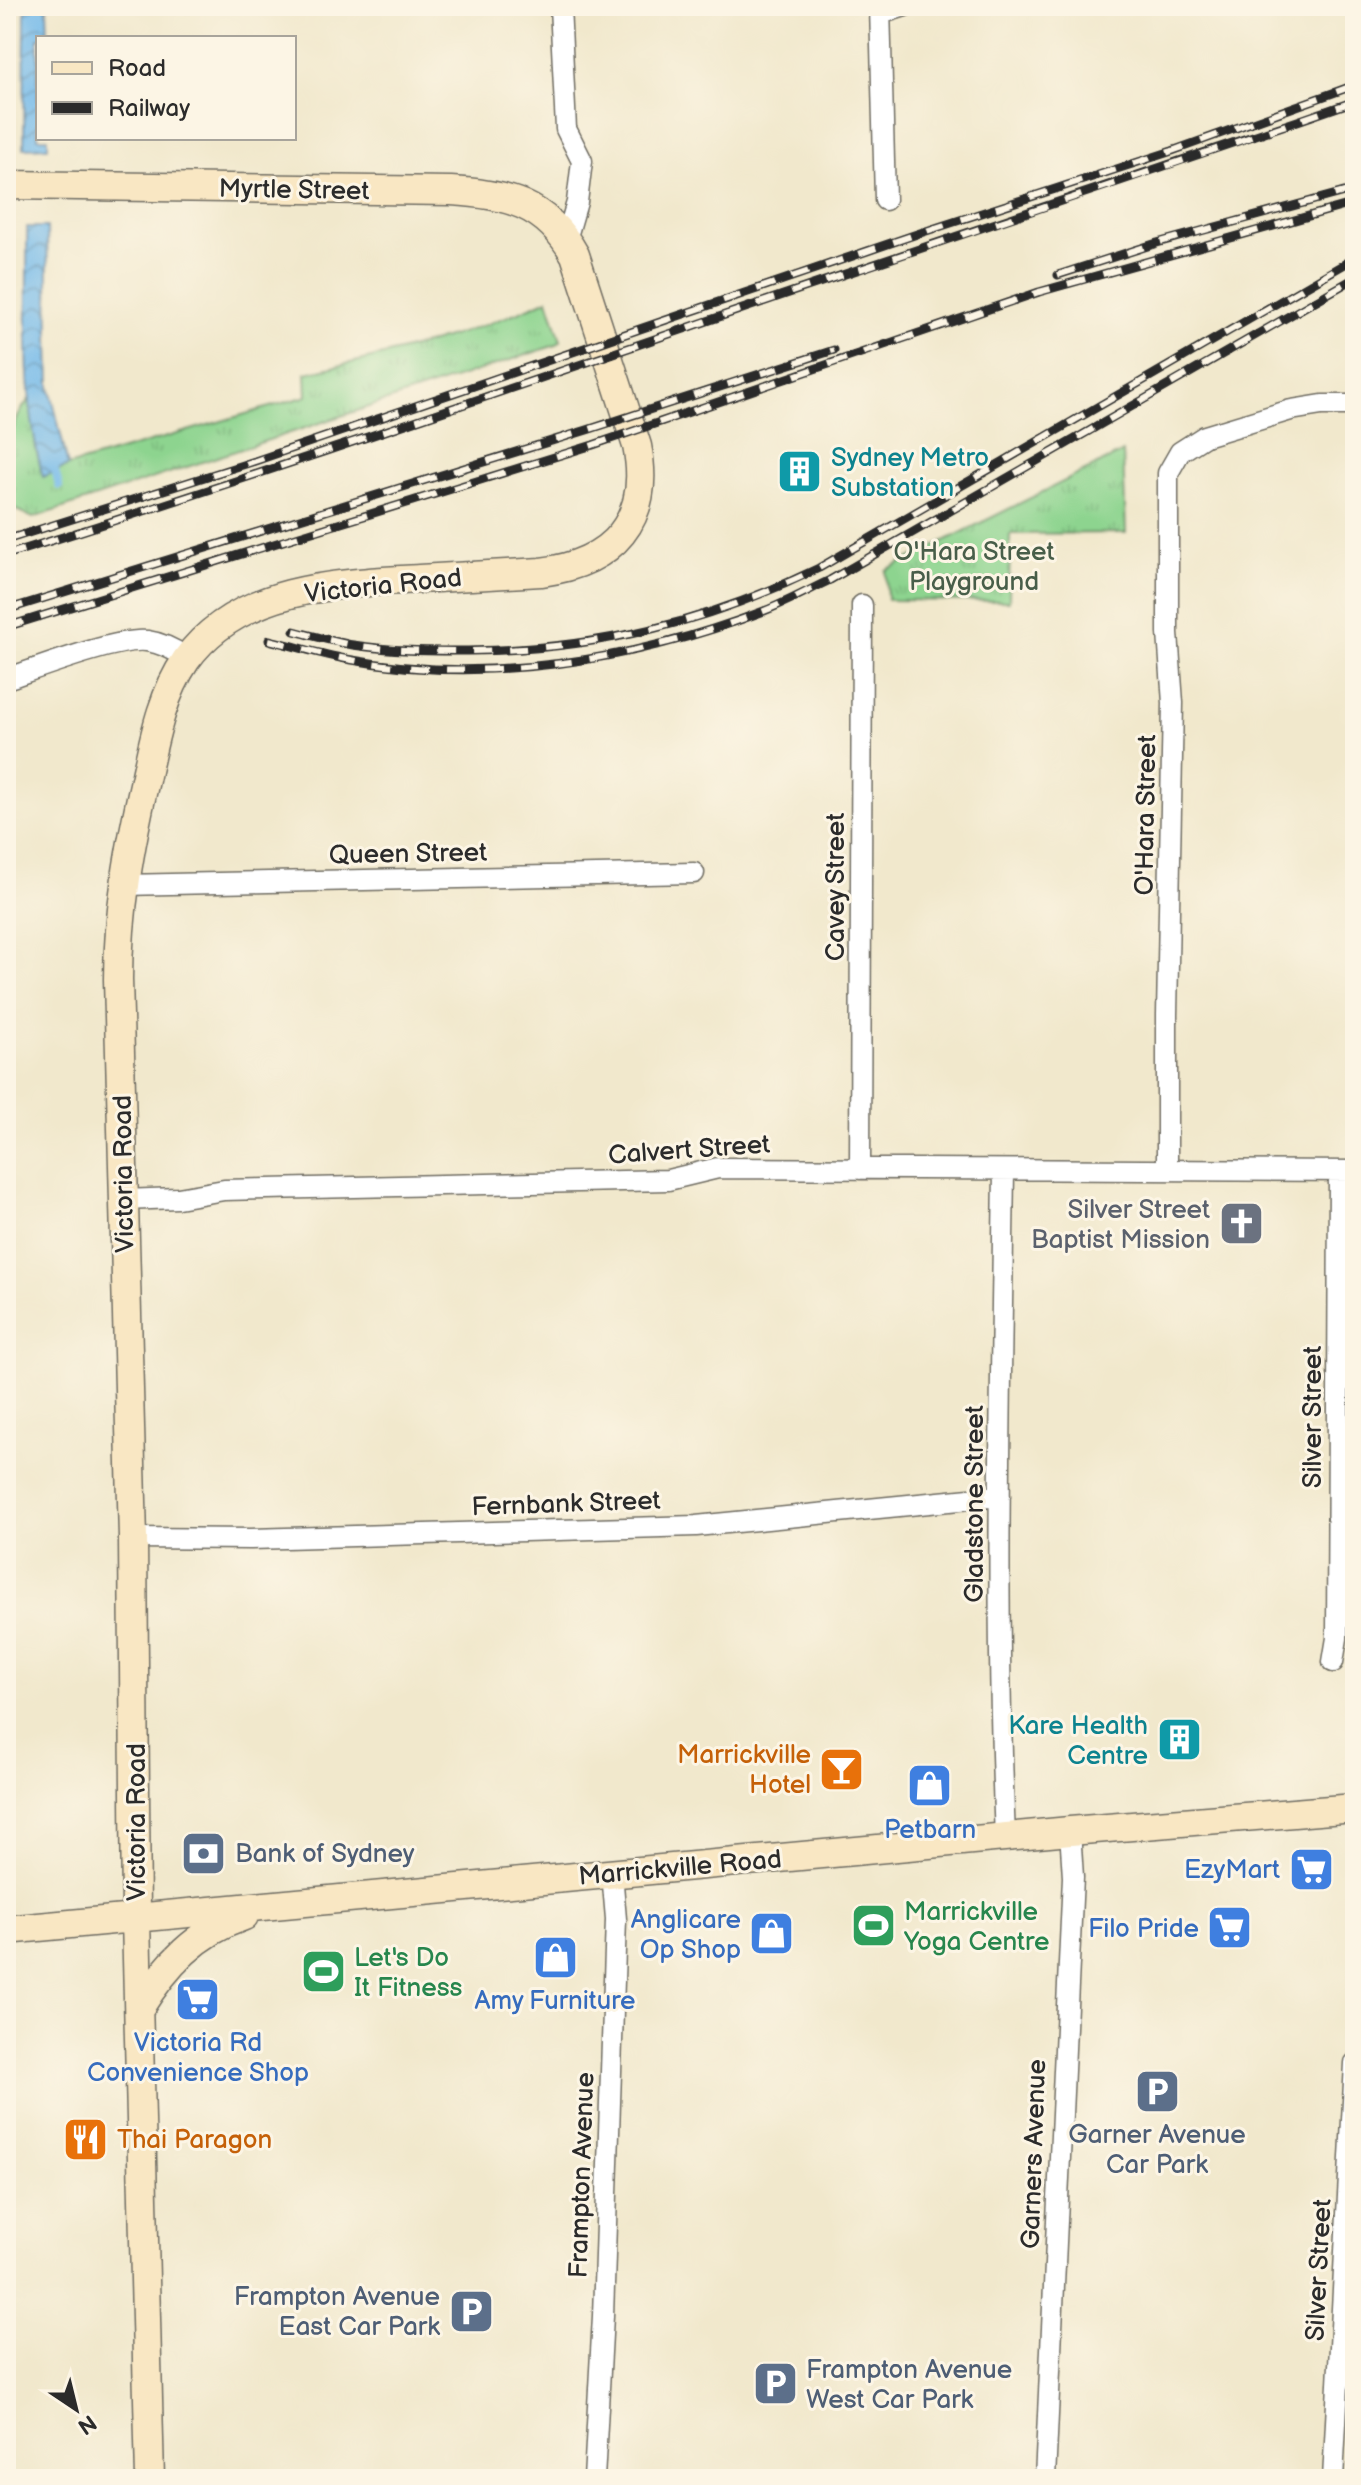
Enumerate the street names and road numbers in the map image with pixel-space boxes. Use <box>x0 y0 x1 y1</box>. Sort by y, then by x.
street label: Myrtle Street <box>218 174 370 207</box>
street label: Victoria Road <box>303 563 463 610</box>
street label: O'Hara Street <box>1130 734 1163 896</box>
street label: Cavey Street <box>821 813 852 961</box>
street label: Queen Street <box>329 838 487 871</box>
street label: Victoria Road <box>108 1095 141 1253</box>
street label: Calvert Street <box>607 1129 771 1172</box>
street label: Silver Street <box>1298 1346 1329 1488</box>
street label: Gladstone Street <box>960 1405 991 1603</box>
street label: Fernbank Street <box>471 1486 661 1523</box>
street label: Victoria Road <box>122 1743 153 1901</box>
street label: Marrickville Road <box>577 1844 783 1893</box>
street label: Garners Avenue <box>1016 2058 1053 2250</box>
street label: Frampton Avenue <box>563 2071 602 2279</box>
street label: Silver Street <box>1300 2198 1339 2342</box>

